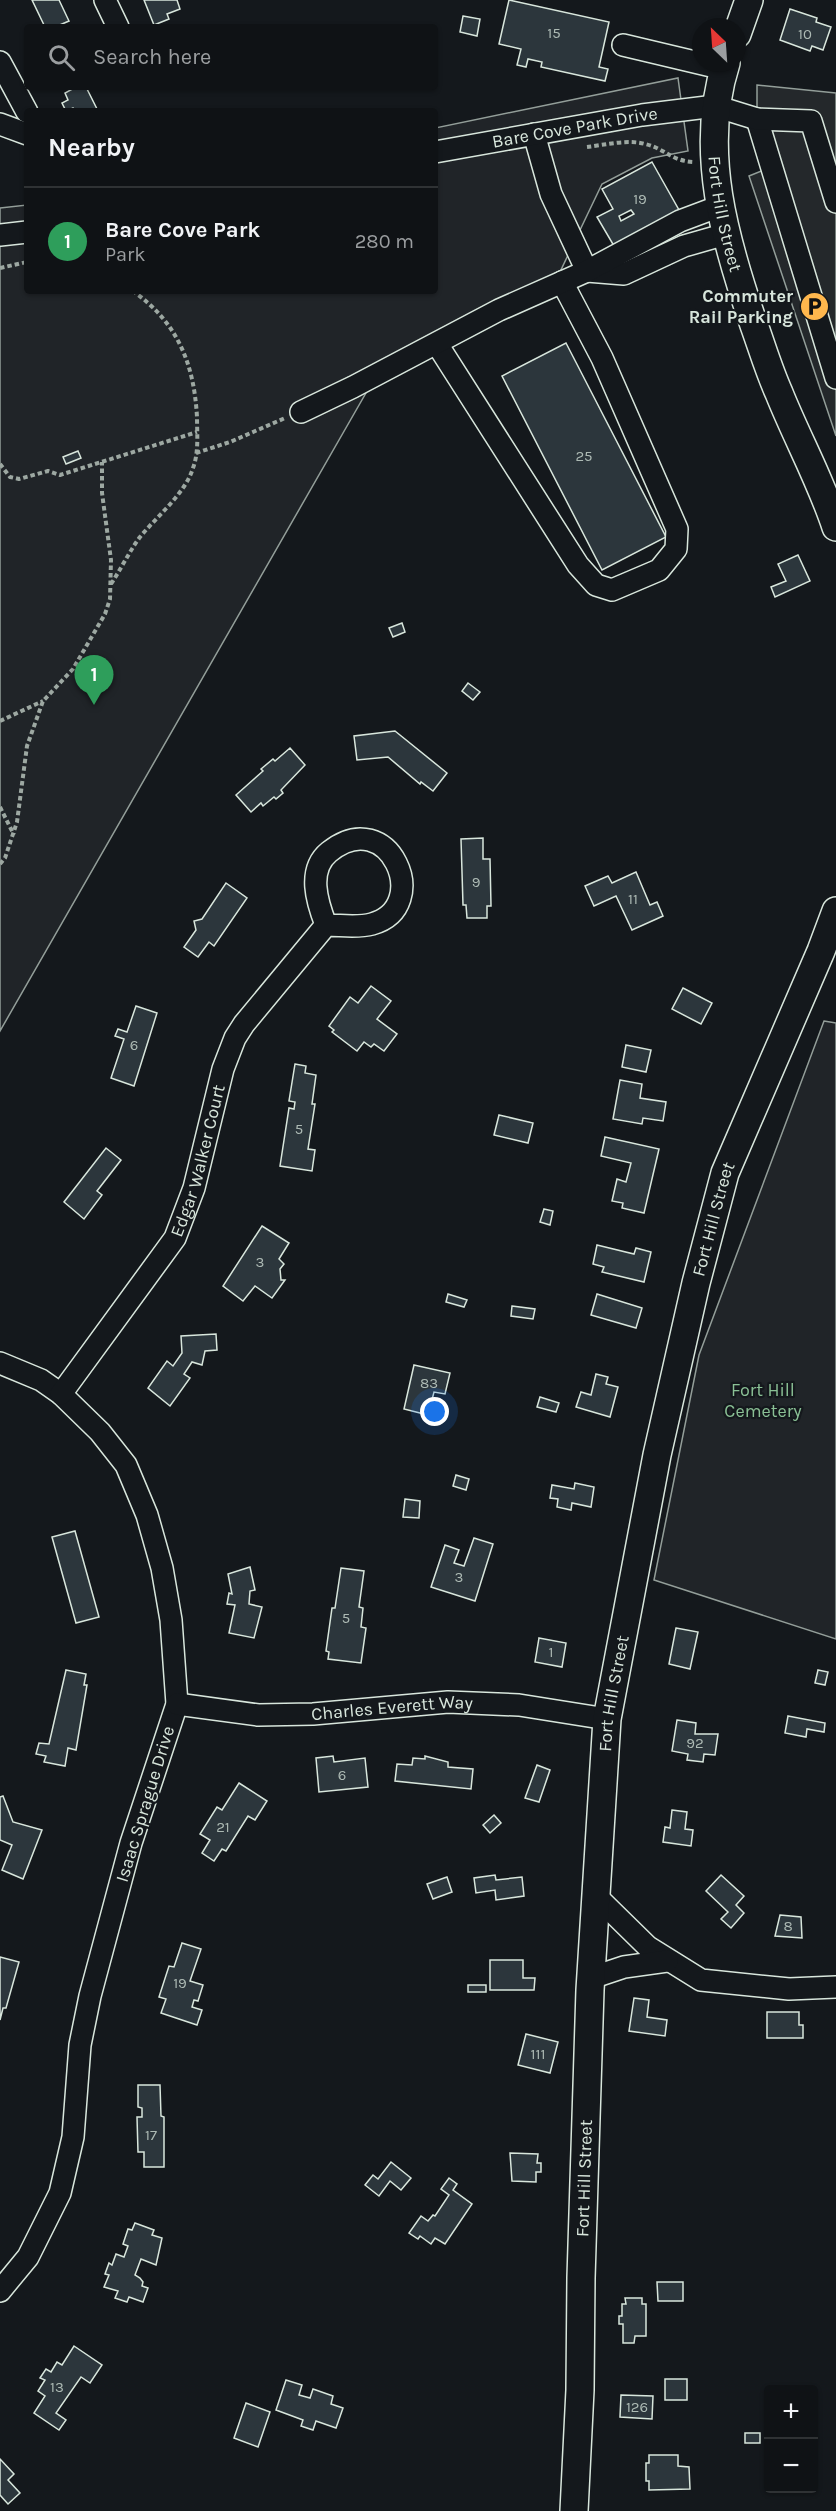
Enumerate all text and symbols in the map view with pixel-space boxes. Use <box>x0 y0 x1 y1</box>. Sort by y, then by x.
north arrow <box>692 18 746 72</box>
search box <box>24 24 438 90</box>
house number: 15 <box>547 24 561 42</box>
house number: 10 <box>798 25 812 43</box>
icon: search <box>45 41 78 74</box>
text: Search here <box>93 44 211 70</box>
street label: Bare Cove Park Drive <box>490 102 659 153</box>
text: Nearby <box>48 132 135 163</box>
street label: Fort Hill Street <box>704 155 747 275</box>
house number: 19 <box>633 190 647 208</box>
text: Bare Cove Park <box>105 217 260 243</box>
text: 1 <box>64 230 71 253</box>
text: 280 m <box>355 230 414 253</box>
text: Park <box>105 243 146 266</box>
place label: Commuter Rail Parking <box>689 285 794 328</box>
parking icon: Commuter Rail Parking <box>798 290 830 322</box>
house number: 25 <box>575 447 593 465</box>
pin: 1 <box>74 656 113 705</box>
house number: 9 <box>472 873 480 891</box>
house number: 11 <box>628 890 638 908</box>
house number: 6 <box>130 1036 138 1054</box>
street label: Edgar Walker Court <box>165 1082 230 1240</box>
house number: 5 <box>295 1120 303 1138</box>
street label: Fort Hill Street <box>687 1158 740 1279</box>
house number: 3 <box>256 1253 264 1271</box>
house number: 83 <box>420 1374 438 1392</box>
park label: Fort Hill Cemetery <box>724 1379 802 1422</box>
your location <box>420 1397 449 1426</box>
house number: 3 <box>455 1568 463 1586</box>
house number: 5 <box>342 1609 350 1627</box>
street label: Fort Hill Street <box>594 1633 634 1752</box>
house number: 1 <box>549 1643 553 1661</box>
street label: Charles Everett Way <box>310 1690 474 1725</box>
street label: Isaac Sprague Drive <box>111 1723 179 1885</box>
house number: 92 <box>686 1734 704 1752</box>
house number: 6 <box>338 1766 346 1784</box>
house number: 21 <box>216 1818 230 1836</box>
house number: 8 <box>783 1917 793 1935</box>
house number: 19 <box>173 1974 187 1992</box>
house number: 111 <box>531 2045 545 2063</box>
street label: Fort Hill Street <box>571 2119 597 2237</box>
house number: 17 <box>145 2126 157 2144</box>
house number: 13 <box>50 2378 64 2396</box>
map controls <box>764 2385 818 2493</box>
button: + <box>764 2385 818 2439</box>
house number: 126 <box>626 2398 648 2416</box>
button: − <box>764 2439 818 2493</box>

